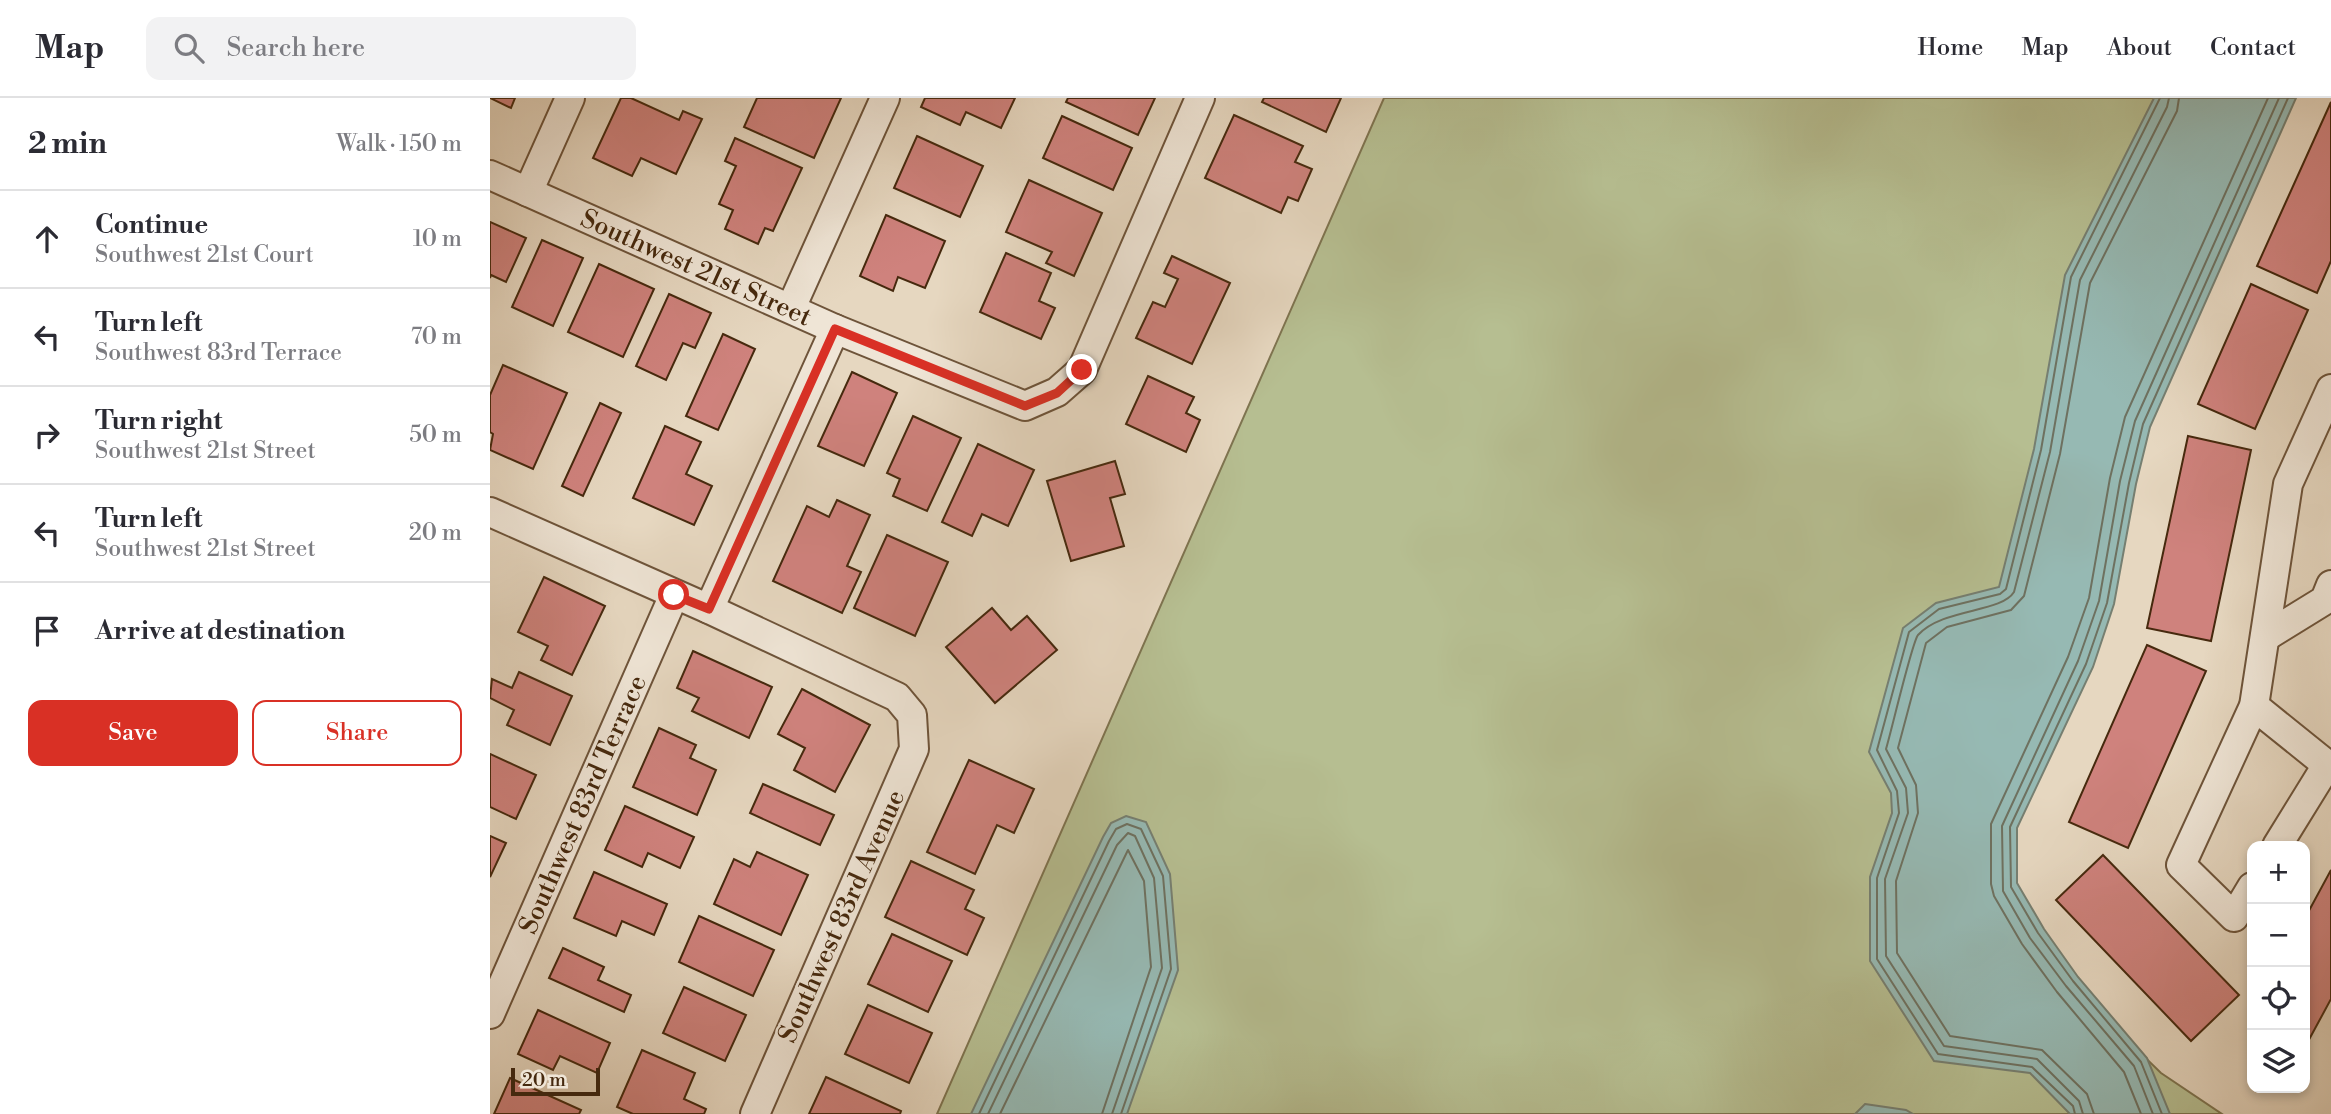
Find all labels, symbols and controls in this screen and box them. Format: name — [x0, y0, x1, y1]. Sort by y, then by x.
search box — [146, 17, 636, 80]
text: Map — [35, 28, 104, 69]
icon: search — [170, 29, 208, 67]
text: Search here — [226, 32, 365, 64]
text: Home — [1918, 33, 1983, 63]
text: Map — [2021, 33, 2069, 63]
text: About — [2107, 33, 2172, 63]
text: Contact — [2210, 33, 2296, 63]
text: 2 min — [28, 125, 107, 163]
text: Walk · 150 m — [336, 130, 462, 158]
street label: Southwest 21st Street — [575, 203, 816, 334]
text: Continue — [95, 209, 208, 241]
icon: ahead — [28, 220, 66, 258]
text: 10 m — [413, 225, 462, 253]
text: Southwest 21st Court — [95, 241, 314, 269]
text: Turn left — [95, 307, 203, 339]
icon: left — [28, 318, 66, 356]
text: 70 m — [411, 323, 462, 351]
text: Southwest 83rd Terrace — [95, 339, 342, 367]
route end — [1066, 354, 1097, 385]
text: Turn right — [95, 405, 223, 437]
icon: right — [28, 416, 66, 454]
text: 50 m — [409, 421, 462, 449]
text: Southwest 21st Street — [95, 437, 316, 465]
text: Turn left — [95, 503, 203, 535]
icon: left — [28, 514, 66, 552]
text: 20 m — [409, 519, 462, 547]
text: Southwest 21st Street — [95, 535, 316, 563]
route start — [658, 579, 689, 610]
icon: arrive — [28, 612, 66, 650]
text: Arrive at destination — [95, 615, 345, 647]
street label: Southwest 83rd Terrace — [512, 670, 654, 939]
button: Save — [28, 700, 238, 766]
button: Share — [252, 700, 462, 766]
street label: Southwest 83rd Avenue — [772, 785, 912, 1048]
map controls — [2247, 841, 2310, 1093]
button: + — [2247, 841, 2310, 904]
button: − — [2247, 904, 2310, 967]
button: locate — [2247, 967, 2310, 1030]
button: layers — [2247, 1030, 2310, 1093]
scale bar — [511, 1065, 600, 1097]
text: 20 m — [522, 1068, 566, 1092]

